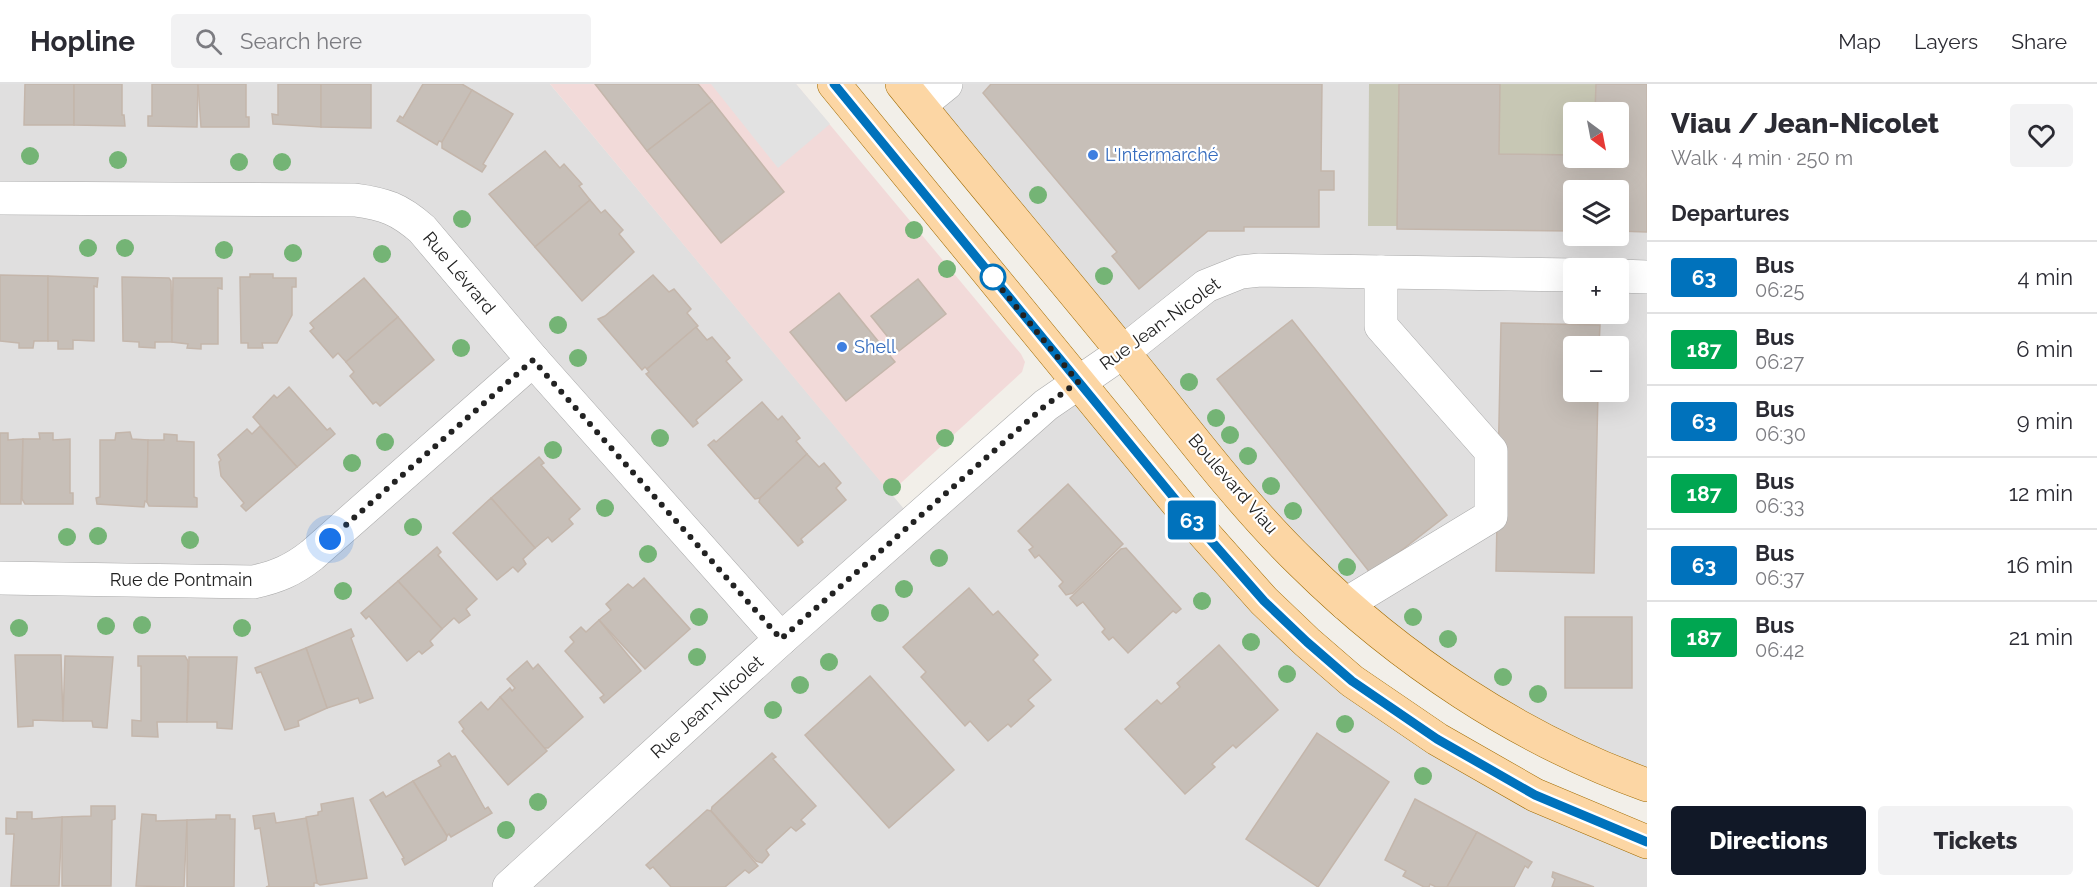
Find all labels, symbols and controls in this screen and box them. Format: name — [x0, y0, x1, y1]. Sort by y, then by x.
search box — [171, 14, 591, 68]
text: Hopline — [30, 25, 135, 58]
icon: search — [192, 25, 225, 58]
text: Search here — [240, 28, 362, 54]
text: Map — [1838, 29, 1881, 54]
text: Layers — [1914, 29, 1978, 54]
text: Share — [2011, 29, 2067, 54]
north arrow — [1563, 102, 1629, 168]
map controls — [1563, 102, 1629, 402]
button: heart — [2010, 104, 2073, 167]
text: Viau / Jean-Nicolet — [1671, 107, 1939, 140]
place label: L'Intermarché — [1105, 144, 1219, 165]
text: Walk · 4 min · 250 m — [1671, 146, 1853, 170]
marker: L'Intermarché — [1086, 148, 1100, 162]
button: layers — [1563, 180, 1629, 246]
text: Departures — [1671, 200, 1789, 226]
street label: Rue Lévrard — [419, 227, 500, 318]
text: Bus — [1755, 252, 1794, 278]
button: + — [1563, 258, 1629, 324]
unlabelled marker — [980, 264, 1006, 290]
text: 4 min — [2018, 264, 2073, 290]
text: 63 — [1692, 265, 1716, 290]
street label: Rue Jean-Nicolet — [1095, 273, 1224, 374]
text: 06:25 — [1755, 278, 1804, 302]
text: Bus — [1755, 324, 1794, 350]
place label: Shell — [854, 336, 896, 357]
button: − — [1563, 336, 1629, 402]
text: 6 min — [2016, 336, 2073, 362]
text: 187 — [1687, 337, 1721, 362]
marker: Shell — [835, 340, 849, 354]
text: 06:27 — [1755, 350, 1804, 374]
text: Bus — [1755, 396, 1794, 422]
text: 9 min — [2017, 408, 2073, 434]
text: 63 — [1692, 409, 1716, 434]
text: 06:30 — [1755, 422, 1806, 446]
street label: Boulevard Viau — [1184, 429, 1283, 538]
text: Bus — [1755, 468, 1794, 494]
text: 12 min — [2009, 480, 2073, 506]
text: 187 — [1687, 481, 1721, 506]
text: 06:33 — [1755, 494, 1804, 518]
line badge: 63 — [1165, 500, 1219, 540]
text: 63 — [1180, 508, 1204, 533]
your location — [315, 524, 345, 554]
text: Bus — [1755, 540, 1794, 566]
text: 16 min — [2007, 552, 2073, 578]
text: 63 — [1692, 553, 1716, 578]
text: 06:37 — [1755, 566, 1804, 590]
street label: Rue de Pontmain — [110, 569, 252, 590]
text: Bus — [1755, 612, 1794, 638]
text: 21 min — [2009, 624, 2073, 650]
text: 187 — [1687, 625, 1721, 650]
text: 06:42 — [1755, 638, 1804, 662]
street label: Rue Jean-Nicolet — [646, 651, 767, 763]
button: Directions — [1671, 806, 1866, 875]
button: Tickets — [1878, 806, 2073, 875]

